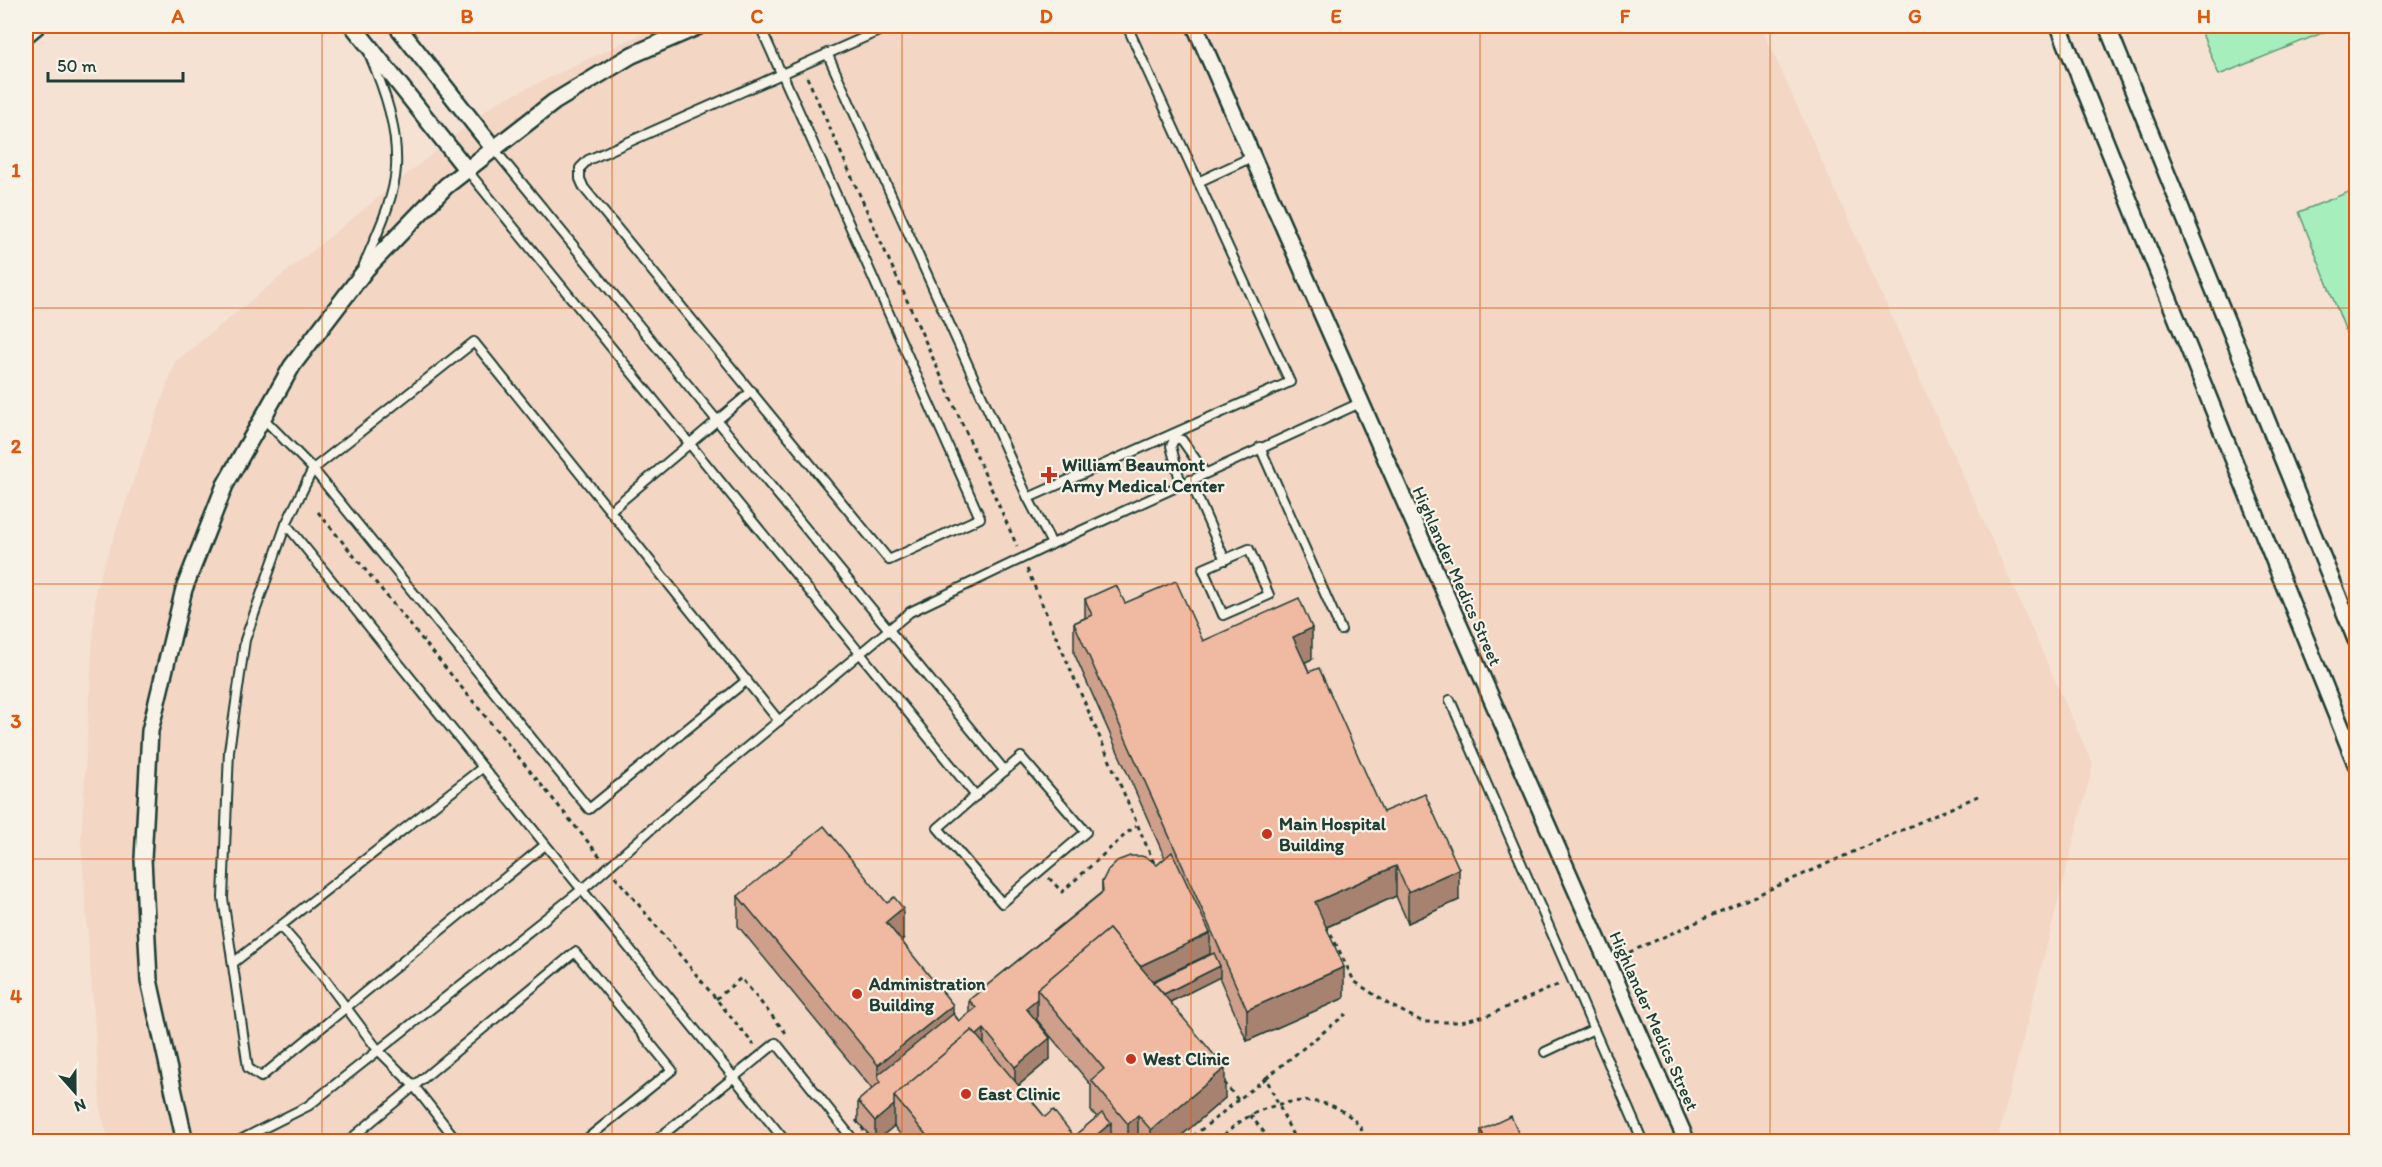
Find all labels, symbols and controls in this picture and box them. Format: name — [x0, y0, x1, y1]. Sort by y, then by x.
text: A — [171, 4, 185, 28]
text: B — [461, 4, 474, 28]
text: C — [751, 4, 764, 28]
text: D — [1039, 4, 1053, 28]
text: E — [1330, 4, 1342, 28]
text: F — [1620, 4, 1631, 28]
text: G — [1908, 4, 1922, 28]
text: H — [2197, 4, 2211, 28]
scale bar — [48, 45, 183, 83]
text: 50 m — [57, 55, 97, 77]
text: 1 — [11, 158, 21, 182]
text: 2 — [11, 434, 22, 458]
place label: William Beaumont Army Medical Center — [1061, 454, 1225, 497]
marker: William Beaumont Army Medical Center — [1040, 466, 1058, 484]
street label: Highlander Medics Street — [1407, 483, 1507, 669]
text: 3 — [11, 709, 22, 733]
place label: Main Hospital Building — [1279, 813, 1387, 856]
marker: Main Hospital Building — [1260, 827, 1274, 841]
street label: Highlander Medics Street — [1604, 928, 1704, 1114]
place label: Administration Building — [868, 973, 986, 1016]
text: 4 — [10, 984, 22, 1008]
marker: Administration Building — [850, 987, 864, 1001]
place label: West Clinic — [1143, 1048, 1230, 1070]
marker: West Clinic — [1124, 1052, 1138, 1066]
north arrow — [45, 1062, 105, 1122]
place label: East Clinic — [978, 1083, 1061, 1105]
marker: East Clinic — [959, 1087, 973, 1101]
text: N — [72, 1095, 89, 1116]

